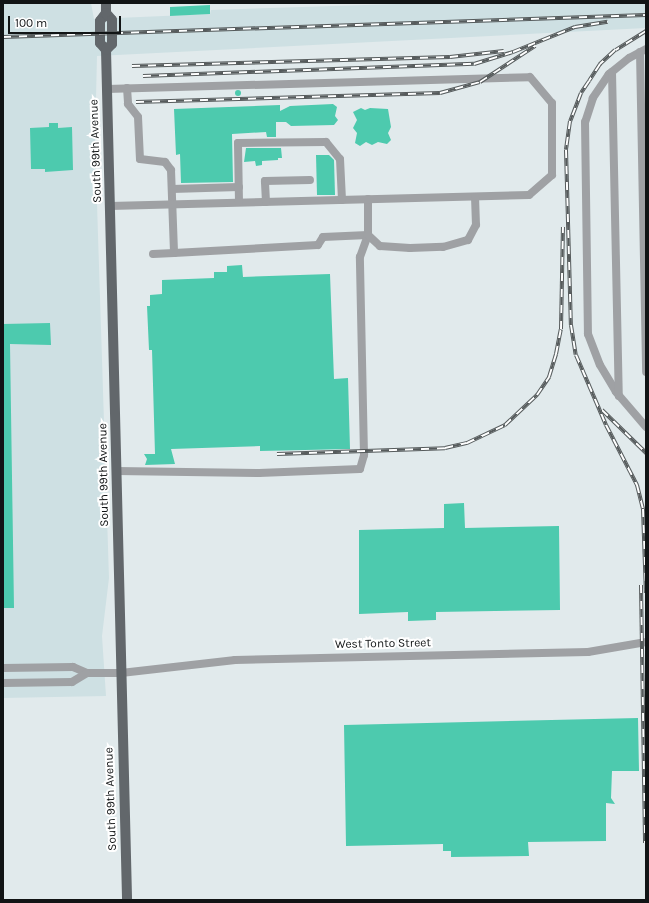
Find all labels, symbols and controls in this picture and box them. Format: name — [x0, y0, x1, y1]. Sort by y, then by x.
scale bar — [10, 8, 123, 34]
text: 100 m — [15, 16, 47, 30]
street label: South 99th Avenue — [87, 99, 105, 203]
street label: South 99th Avenue — [96, 423, 112, 527]
street label: West Tonto Street — [335, 636, 431, 652]
street label: South 99th Avenue — [102, 747, 120, 851]

